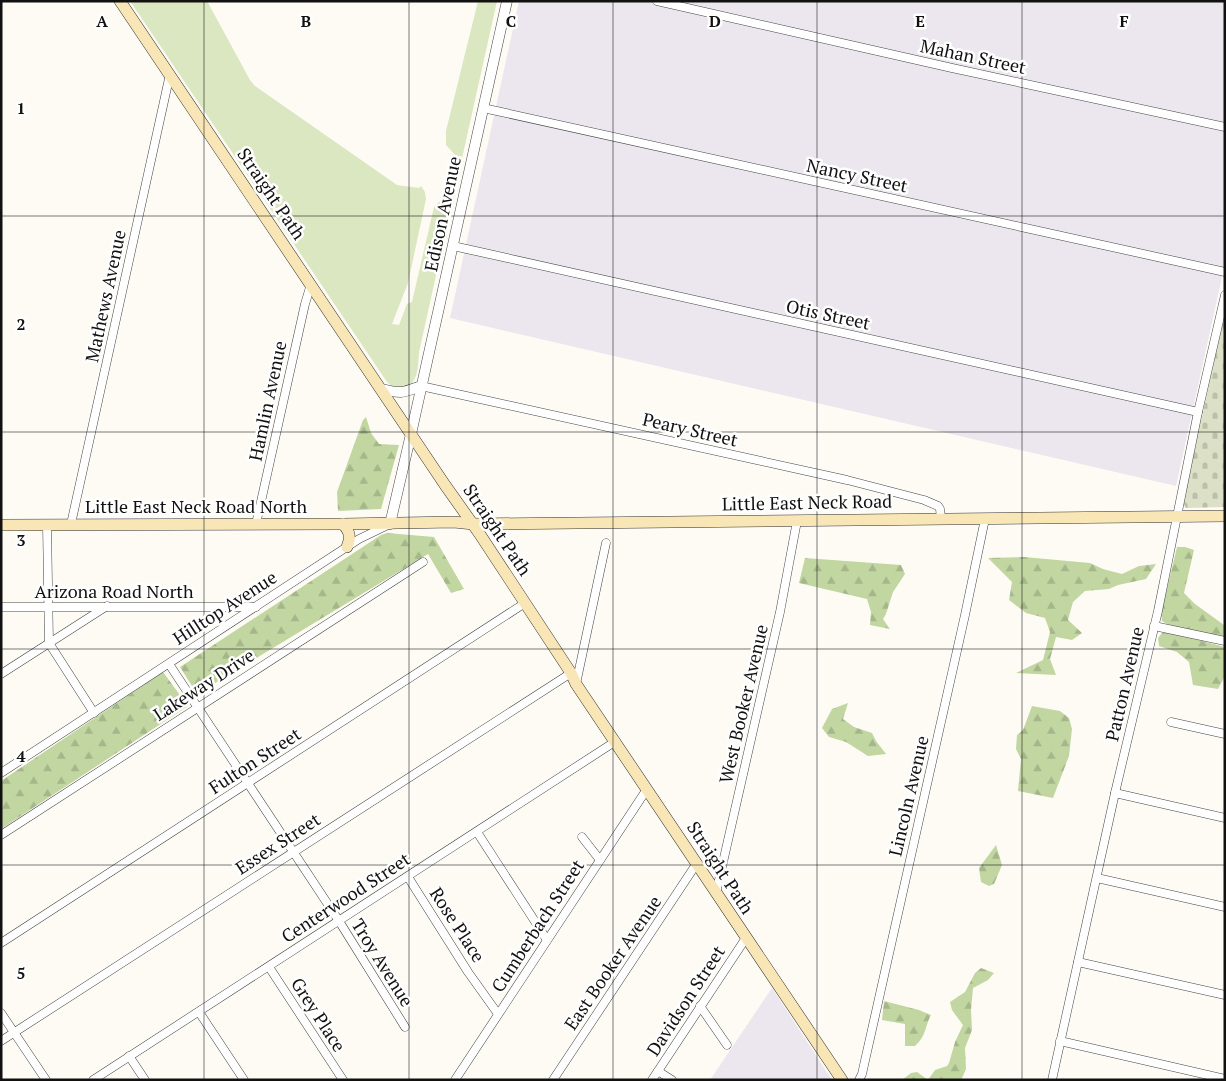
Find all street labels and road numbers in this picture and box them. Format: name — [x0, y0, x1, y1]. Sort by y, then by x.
street label: Mahan Street — [918, 33, 1029, 79]
street label: Straight Path — [232, 143, 312, 244]
street label: Nancy Street — [804, 153, 910, 198]
street label: Edison Avenue — [418, 154, 466, 274]
street label: Mathews Avenue — [79, 227, 131, 364]
street label: Otis Street — [784, 293, 873, 335]
street label: Hamlin Avenue — [243, 339, 291, 463]
street label: Peary Street — [640, 406, 741, 452]
street label: Straight Path — [458, 479, 538, 580]
street label: Little East Neck Road — [722, 489, 892, 515]
street label: Little East Neck Road North — [85, 494, 307, 518]
street label: Hilltop Avenue — [168, 565, 281, 650]
street label: Arizona Road North — [34, 579, 194, 603]
street label: West Booker Avenue — [713, 622, 773, 786]
street label: Patton Avenue — [1099, 624, 1149, 743]
street label: Lakeway Drive — [148, 643, 258, 726]
street label: Fulton Street — [204, 721, 305, 799]
street label: Lincoln Avenue — [882, 733, 934, 858]
street label: Essex Street — [230, 807, 325, 880]
street label: Straight Path — [682, 817, 760, 919]
street label: Centerwood Street — [276, 846, 415, 948]
street label: Cumberbach Street — [485, 854, 589, 996]
street label: Rose Place — [425, 882, 491, 966]
street label: East Booker Avenue — [558, 890, 666, 1034]
street label: Troy Avenue — [346, 914, 419, 1011]
street label: Davidson Street — [640, 940, 730, 1060]
street label: Grey Place — [286, 973, 352, 1056]

